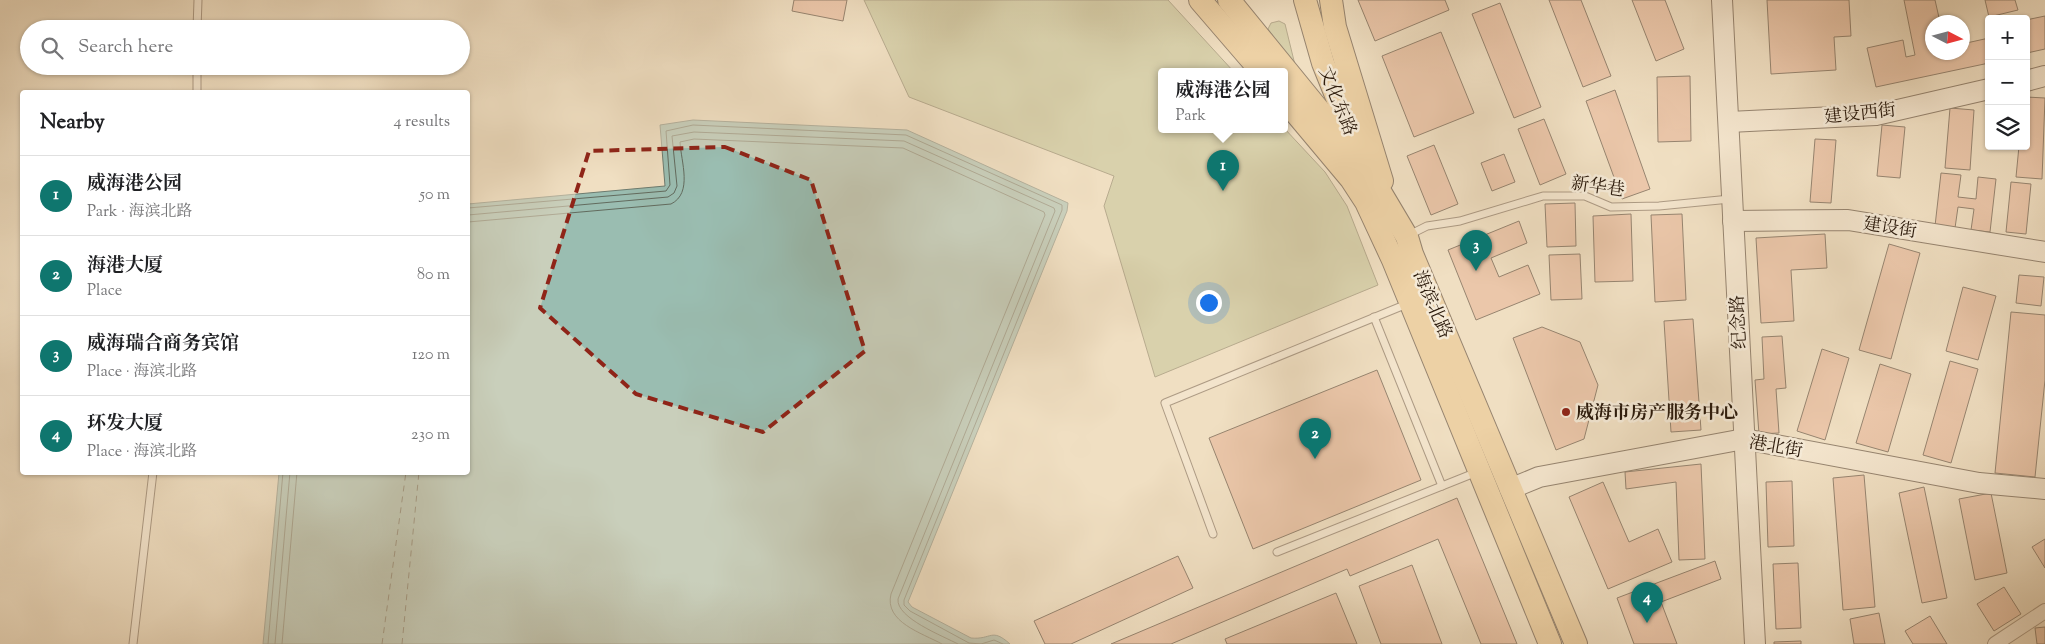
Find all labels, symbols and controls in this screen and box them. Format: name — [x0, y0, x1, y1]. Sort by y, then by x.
north arrow — [1925, 15, 1970, 60]
map controls — [1985, 15, 2030, 150]
button: + — [1985, 15, 2030, 60]
search box — [20, 20, 470, 75]
icon: search — [38, 34, 66, 62]
text: Search here — [78, 34, 173, 61]
button: − — [1985, 60, 2030, 105]
street label: 文化东路 — [1311, 64, 1362, 140]
popup — [1158, 68, 1288, 133]
text: 威海港公园 — [1175, 78, 1271, 105]
street label: 建设西街 — [1823, 98, 1897, 132]
text: Park — [1175, 105, 1206, 128]
button: layers — [1985, 105, 2030, 150]
text: Nearby — [40, 108, 105, 138]
text: 4 results — [394, 111, 450, 134]
pin: 1 — [1207, 150, 1239, 191]
text: 威海港公园 — [87, 171, 182, 198]
street label: 新华巷 — [1569, 171, 1626, 205]
text: 1 — [53, 184, 59, 207]
text: 50 m — [419, 184, 450, 207]
text: Park · 海滨北路 — [87, 201, 192, 224]
street label: 建设街 — [1861, 212, 1918, 246]
pin: 3 — [1460, 230, 1492, 271]
text: 海港大厦 — [87, 253, 163, 280]
text: 2 — [52, 264, 60, 287]
text: 80 m — [417, 264, 450, 287]
street label: 海滨北路 — [1405, 267, 1457, 343]
text: Place — [87, 280, 122, 303]
your location — [1196, 290, 1222, 316]
street label: 纪念路 — [1726, 294, 1754, 350]
text: 威海瑞合商务宾馆 — [87, 331, 239, 358]
text: 3 — [53, 344, 59, 367]
text: 120 m — [412, 344, 450, 367]
text: Place · 海滨北路 — [87, 361, 197, 384]
place label: 威海市房产服务中心 — [1576, 401, 1738, 427]
marker: 威海市房产服务中心 — [1560, 406, 1572, 418]
text: 环发大厦 — [87, 411, 163, 438]
pin: 2 — [1299, 418, 1331, 459]
text: 4 — [52, 424, 60, 447]
text: 230 m — [411, 424, 450, 447]
street label: 港北街 — [1747, 430, 1804, 465]
text: Place · 海滨北路 — [87, 441, 197, 464]
pin: 4 — [1631, 582, 1663, 623]

